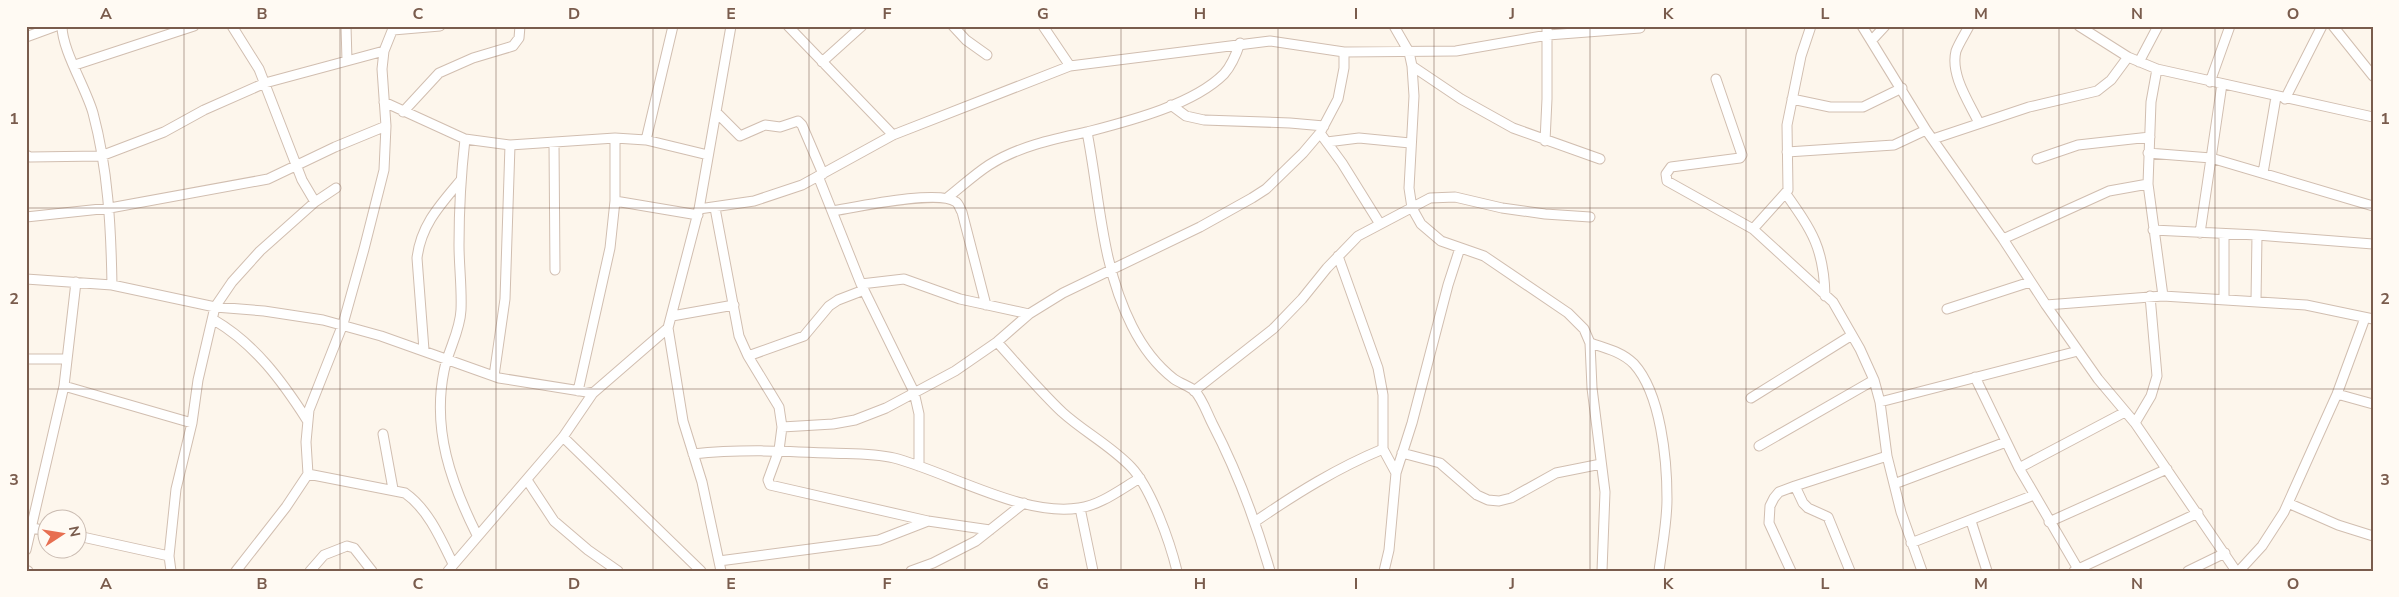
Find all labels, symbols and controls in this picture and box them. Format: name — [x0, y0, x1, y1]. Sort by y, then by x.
text: A — [100, 3, 112, 25]
text: B — [256, 3, 268, 25]
text: C — [413, 3, 424, 25]
text: D — [568, 3, 580, 25]
text: E — [726, 3, 736, 25]
text: F — [883, 3, 892, 25]
text: G — [1037, 3, 1049, 25]
text: H — [1194, 3, 1206, 25]
text: I — [1354, 3, 1358, 25]
text: J — [1508, 3, 1515, 25]
text: K — [1663, 3, 1675, 25]
text: L — [1821, 3, 1830, 25]
text: M — [1974, 3, 1988, 25]
text: N — [2131, 3, 2143, 25]
text: O — [2287, 3, 2299, 25]
text: 1 — [9, 108, 19, 130]
text: 1 — [2380, 108, 2390, 130]
text: 2 — [9, 288, 19, 310]
text: 2 — [2380, 288, 2390, 310]
text: 3 — [9, 469, 19, 491]
text: 3 — [2380, 469, 2390, 491]
north arrow — [38, 510, 88, 560]
text: N — [64, 524, 85, 539]
text: A — [100, 573, 112, 595]
text: B — [256, 573, 268, 595]
text: C — [413, 573, 424, 595]
text: D — [568, 573, 580, 595]
text: E — [726, 573, 736, 595]
text: F — [883, 573, 892, 595]
text: G — [1037, 573, 1049, 595]
text: H — [1194, 573, 1206, 595]
text: I — [1354, 573, 1358, 595]
text: J — [1508, 573, 1515, 595]
text: K — [1663, 573, 1675, 595]
text: L — [1821, 573, 1830, 595]
text: M — [1974, 573, 1988, 595]
text: N — [2131, 573, 2143, 595]
text: O — [2287, 573, 2299, 595]

